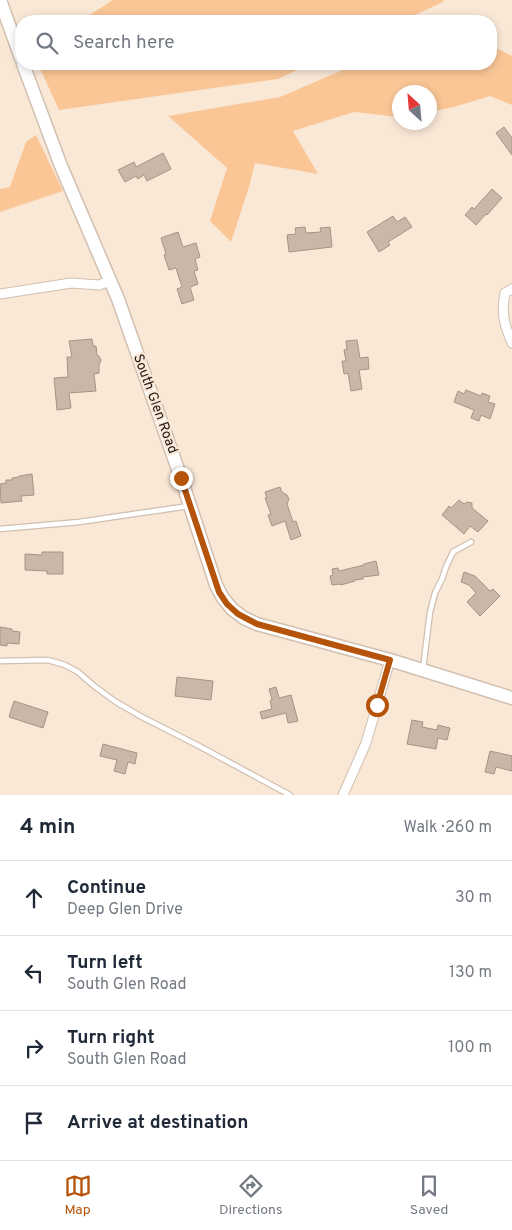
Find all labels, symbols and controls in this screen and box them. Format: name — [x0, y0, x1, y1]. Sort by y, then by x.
search box — [15, 15, 497, 70]
icon: search — [33, 29, 61, 57]
text: Search here — [73, 31, 175, 55]
north arrow — [392, 85, 437, 130]
street label: South Glen Road — [129, 352, 181, 456]
route end — [170, 467, 193, 490]
route start — [366, 694, 389, 717]
text: 4 min — [20, 814, 76, 841]
text: Walk · 260 m — [403, 818, 492, 838]
text: Continue — [67, 876, 146, 900]
icon: ahead — [20, 884, 48, 912]
text: 30 m — [455, 888, 492, 908]
text: Deep Glen Drive — [67, 900, 183, 920]
text: Turn left — [67, 951, 143, 975]
icon: left — [20, 959, 48, 987]
text: 130 m — [449, 963, 492, 983]
text: South Glen Road — [67, 975, 187, 995]
text: Turn right — [67, 1026, 155, 1050]
icon: right — [20, 1034, 48, 1062]
text: 100 m — [448, 1038, 492, 1058]
text: South Glen Road — [67, 1050, 187, 1070]
icon: arrive — [20, 1109, 48, 1137]
text: Arrive at destination — [67, 1111, 248, 1135]
tab: Map — [64, 1172, 92, 1219]
tab: Directions — [219, 1172, 283, 1219]
tab: Saved — [410, 1172, 448, 1219]

